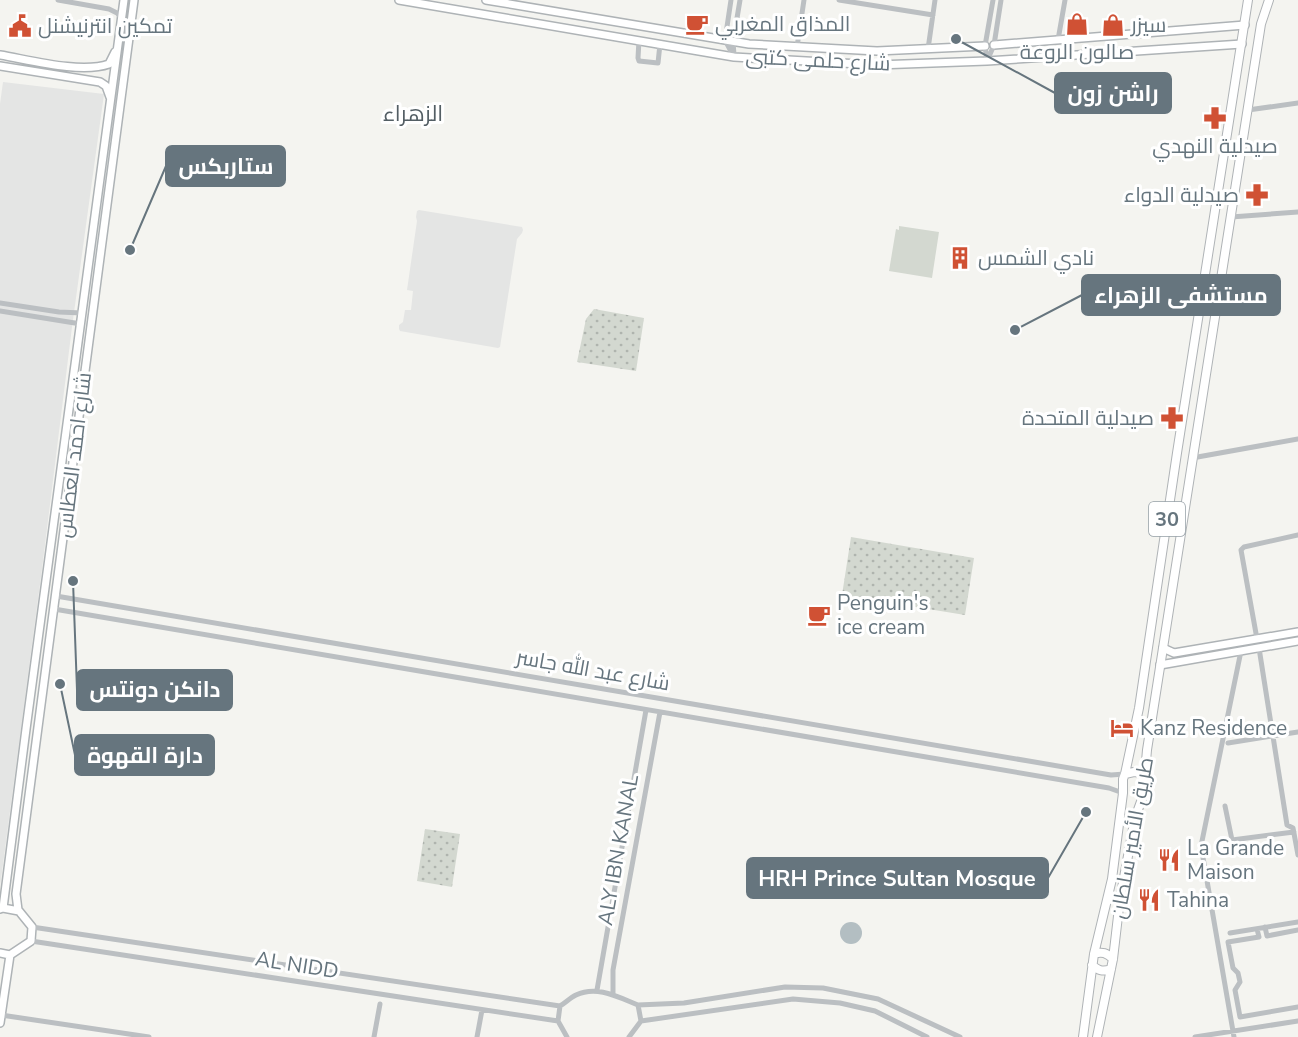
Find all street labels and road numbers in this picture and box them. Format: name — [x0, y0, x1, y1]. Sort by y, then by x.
street label: شارع حلمى كتبى — [745, 42, 891, 78]
street label: شارع احمد العطاس — [50, 371, 98, 539]
road number: 30 — [1149, 502, 1185, 536]
street label: شارع عبد الله جاسر — [513, 643, 672, 697]
street label: طريق الأمير سلطان — [1104, 755, 1160, 921]
street label: ALY IBN KANAL — [591, 772, 645, 928]
street label: AL NIDD — [253, 945, 341, 985]

